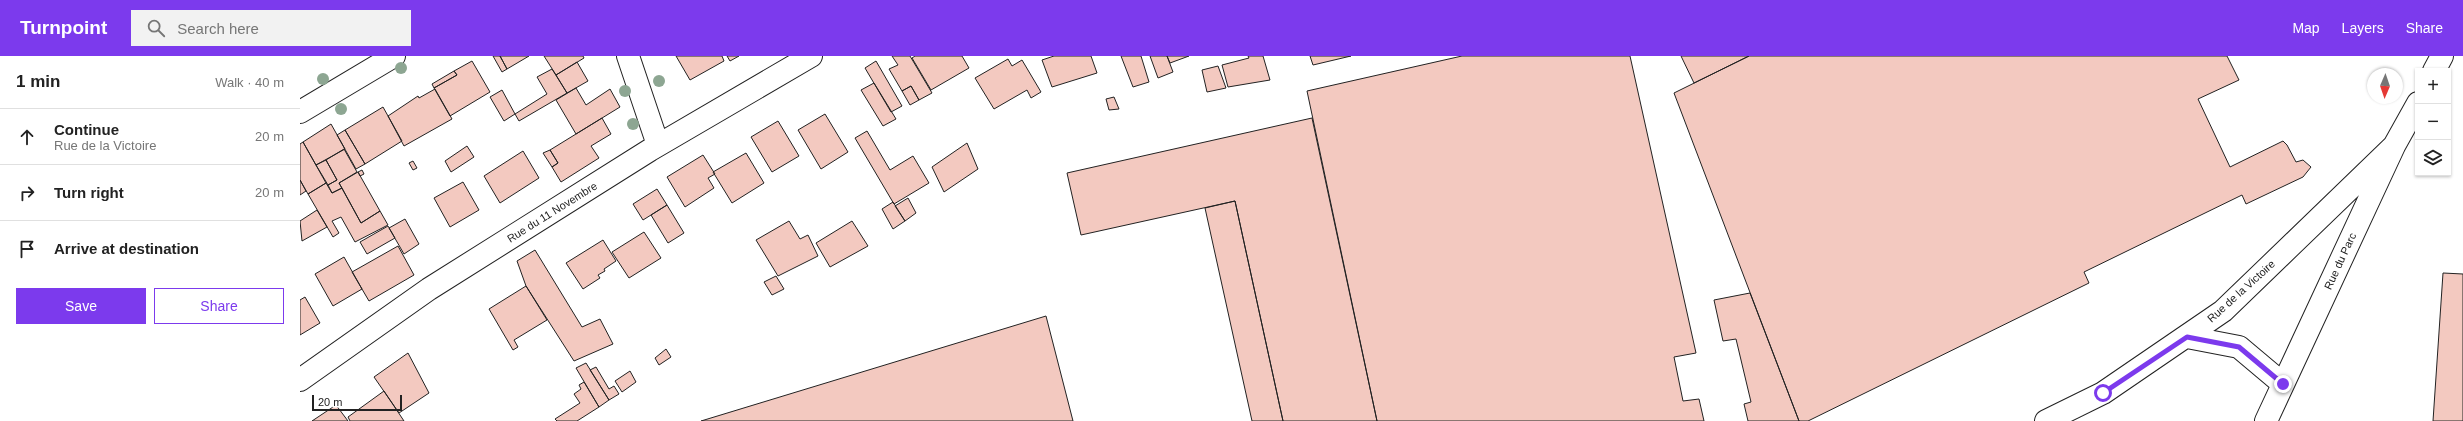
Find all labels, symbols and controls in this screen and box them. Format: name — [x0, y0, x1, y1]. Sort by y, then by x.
search box — [131, 10, 411, 46]
text: Turnpoint — [20, 17, 107, 38]
icon: search — [145, 17, 167, 39]
text: Search here — [177, 20, 259, 37]
text: Map — [2292, 20, 2320, 36]
text: Layers — [2342, 20, 2384, 36]
text: Share — [2406, 20, 2443, 36]
north arrow — [2367, 68, 2403, 104]
map controls — [2415, 68, 2451, 176]
button: + — [2415, 68, 2451, 104]
text: 1 min — [16, 72, 60, 91]
text: Walk · 40 m — [215, 75, 284, 90]
button: − — [2415, 104, 2451, 140]
text: Continue — [54, 121, 119, 138]
icon: ahead — [16, 126, 38, 148]
text: 20 m — [255, 129, 284, 144]
text: Rue de la Victoire — [54, 138, 156, 153]
button: layers — [2415, 140, 2451, 176]
street label: Rue du 11 Novembre — [505, 179, 599, 245]
icon: right — [16, 182, 38, 204]
text: Turn right — [54, 184, 124, 201]
text: 20 m — [255, 185, 284, 200]
street label: Rue du Parc — [2322, 230, 2359, 291]
icon: arrive — [16, 238, 38, 260]
text: Arrive at destination — [54, 240, 199, 257]
street label: Rue de la Victoire — [2205, 258, 2277, 324]
button: Save — [16, 288, 146, 324]
button: Share — [154, 288, 284, 324]
route end — [2274, 375, 2292, 393]
route start — [2094, 384, 2112, 402]
scale bar — [312, 393, 402, 412]
text: 20 m — [318, 396, 342, 408]

